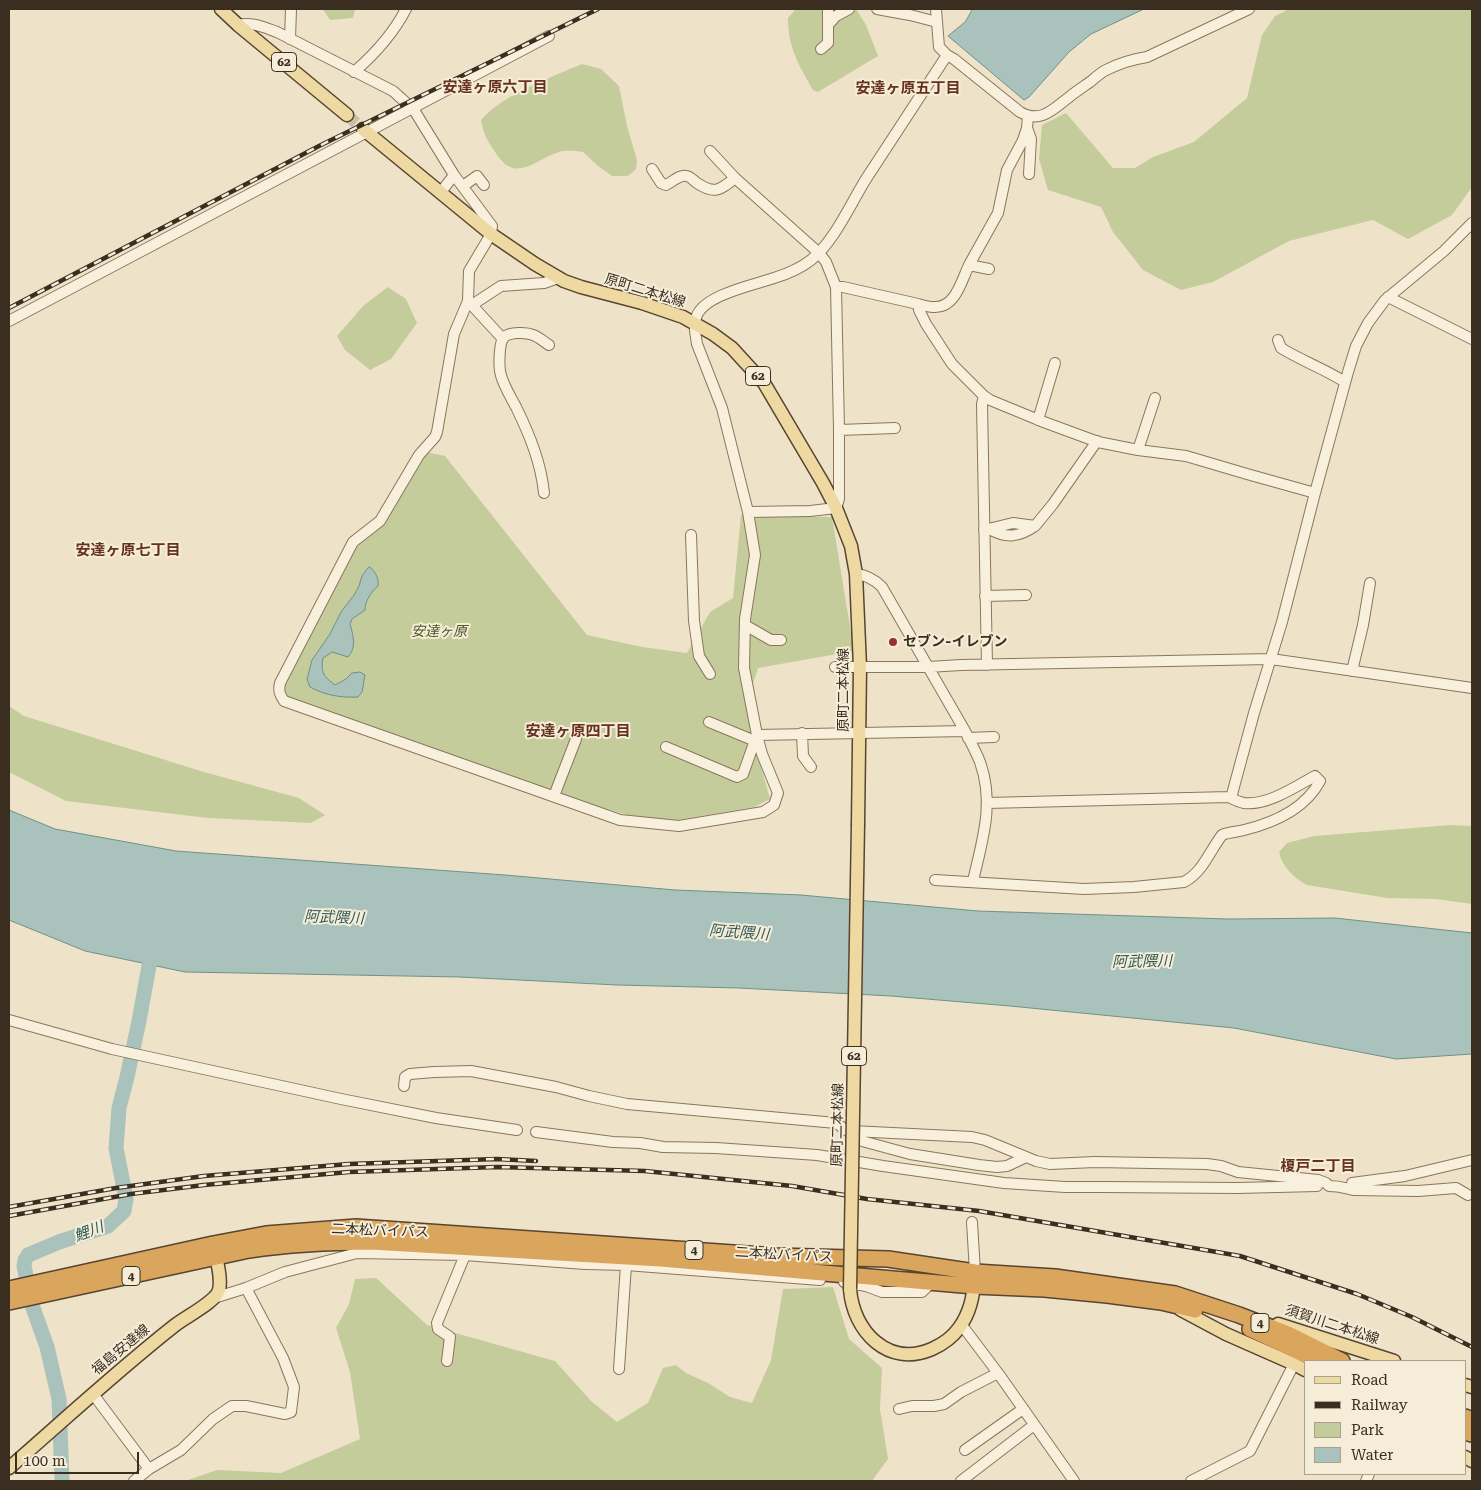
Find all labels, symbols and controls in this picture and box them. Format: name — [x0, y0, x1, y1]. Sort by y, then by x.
road number: 62 — [272, 52, 296, 72]
district label: 安達ヶ原六丁目 — [443, 79, 547, 97]
district label: 安達ヶ原五丁目 — [856, 80, 960, 98]
street label: 原町二本松線 — [602, 271, 688, 311]
road number: 62 — [746, 366, 770, 386]
district label: 安達ヶ原七丁目 — [76, 542, 180, 560]
park label: 安達ヶ原 — [411, 624, 467, 640]
place label: セブン-イレブン — [903, 634, 1007, 650]
marker: セブン-イレブン — [887, 636, 899, 648]
street label: 原町二本松線 — [836, 648, 852, 732]
district label: 安達ヶ原四丁目 — [526, 723, 630, 741]
water label: 阿武隈川 — [304, 908, 364, 928]
water label: 阿武隈川 — [708, 922, 770, 944]
water label: 阿武隈川 — [1112, 952, 1172, 972]
road number: 62 — [842, 1046, 866, 1066]
street label: 原町二本松線 — [829, 1083, 847, 1167]
district label: 榎戸二丁目 — [1281, 1158, 1355, 1176]
water label: 鯉川 — [72, 1218, 106, 1246]
street label: 二本松バイパス — [331, 1221, 429, 1241]
road number: 4 — [685, 1240, 703, 1260]
street label: 二本松バイパス — [735, 1244, 833, 1266]
road number: 4 — [122, 1266, 140, 1285]
street label: 須賀川二本松線 — [1283, 1302, 1381, 1348]
road number: 4 — [1251, 1314, 1269, 1332]
street label: 福島安達線 — [89, 1321, 153, 1379]
legend — [1304, 1360, 1466, 1475]
text: Road — [1351, 1371, 1388, 1389]
text: Railway — [1351, 1396, 1408, 1414]
text: Park — [1351, 1421, 1384, 1439]
scale bar — [18, 1442, 141, 1474]
text: Water — [1351, 1446, 1393, 1464]
text: 100 m — [23, 1452, 66, 1470]

